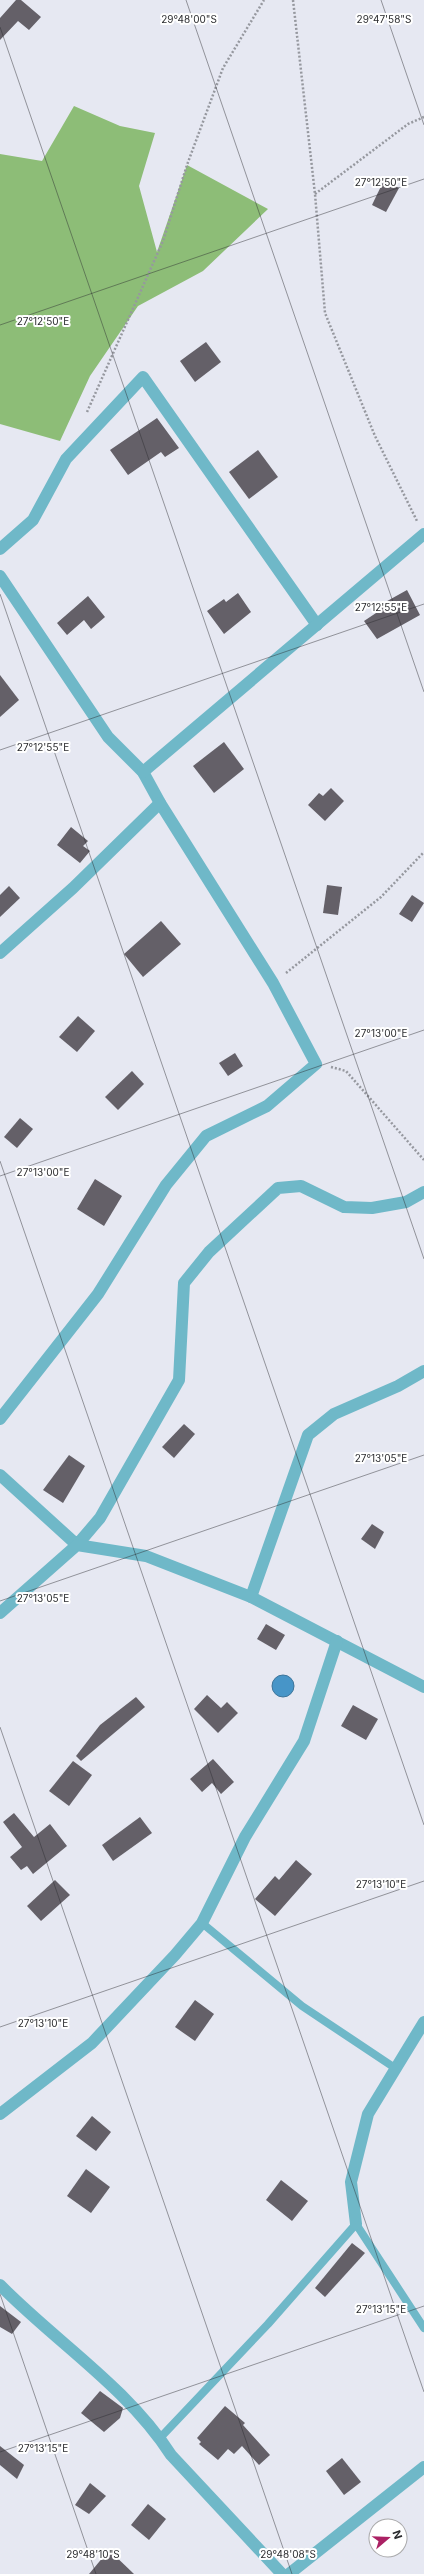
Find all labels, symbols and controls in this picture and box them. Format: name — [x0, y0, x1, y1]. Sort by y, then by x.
text: 29°48'00"S — [161, 13, 217, 25]
text: 29°47'58"S — [357, 13, 411, 25]
text: 27°12'50"E — [355, 176, 407, 188]
text: 27°12'50"E — [17, 315, 69, 327]
text: 27°12'55"E — [355, 601, 407, 613]
text: 27°12'55"E — [17, 741, 69, 753]
text: 27°13'00"E — [355, 1027, 407, 1039]
text: 27°13'00"E — [17, 1166, 69, 1178]
text: 27°13'05"E — [355, 1452, 407, 1464]
text: 27°13'05"E — [17, 1592, 69, 1604]
text: 27°13'10"E — [356, 1878, 406, 1890]
text: 27°13'10"E — [18, 2017, 68, 2029]
text: 27°13'15"E — [356, 2303, 406, 2315]
text: 27°13'15"E — [18, 2442, 68, 2454]
north arrow — [368, 2518, 408, 2558]
text: N — [389, 2528, 405, 2541]
text: 29°48'10"S — [66, 2548, 120, 2560]
text: 29°48'08"S — [260, 2548, 316, 2560]

